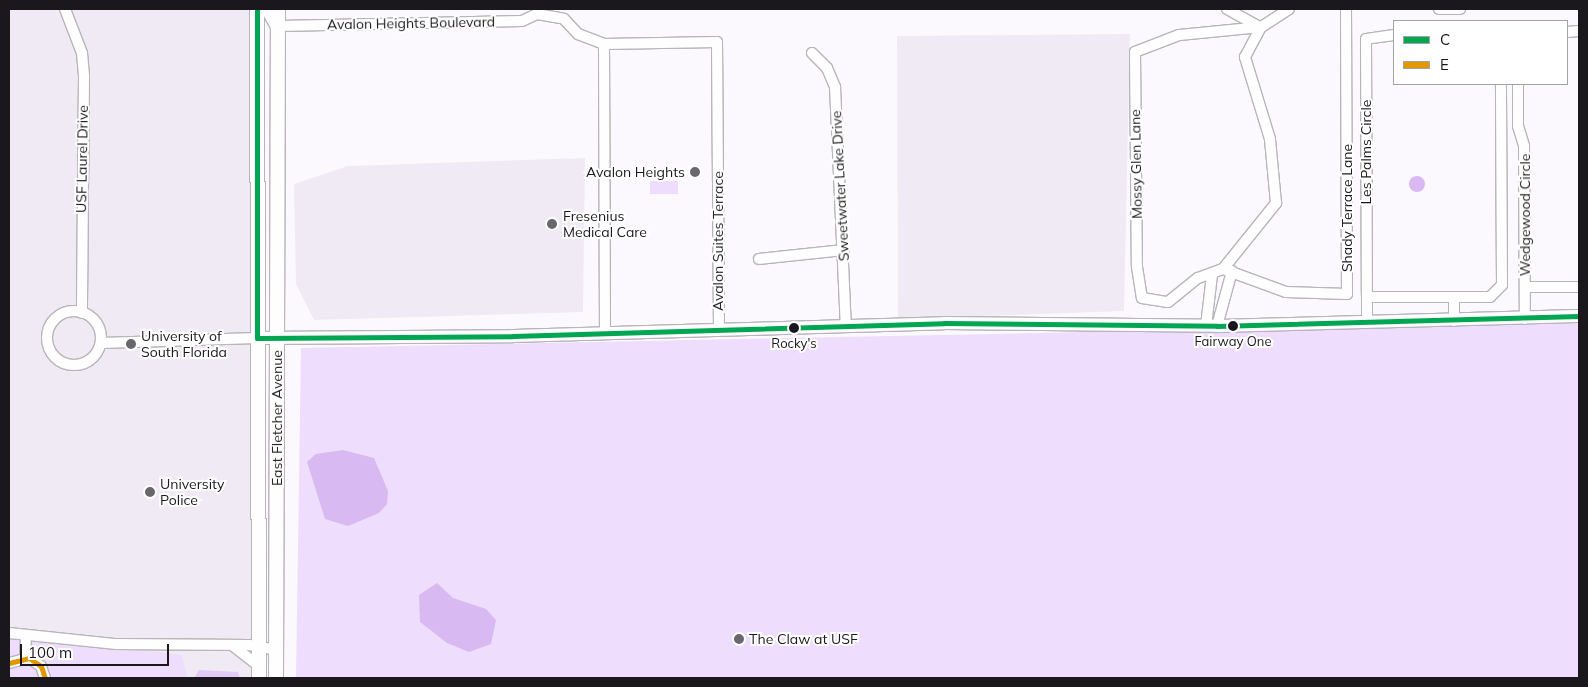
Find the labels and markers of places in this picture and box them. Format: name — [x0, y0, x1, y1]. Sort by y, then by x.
place label: Avalon Heights — [586, 164, 685, 180]
marker: Avalon Heights — [689, 166, 701, 178]
place label: Fresenius Medical Care — [563, 208, 647, 240]
marker: Fresenius Medical Care — [545, 217, 559, 231]
marker: Fairway One — [1228, 321, 1238, 331]
marker: Rocky's — [789, 323, 799, 333]
place label: University of South Florida — [141, 328, 227, 361]
place label: Fairway One — [1195, 333, 1271, 349]
place label: Rocky's — [771, 335, 817, 351]
marker: University of South Florida — [125, 338, 137, 350]
place label: University Police — [160, 476, 224, 508]
marker: University Police — [144, 486, 156, 498]
place label: The Claw at USF — [749, 631, 858, 647]
marker: The Claw at USF — [733, 633, 745, 645]

